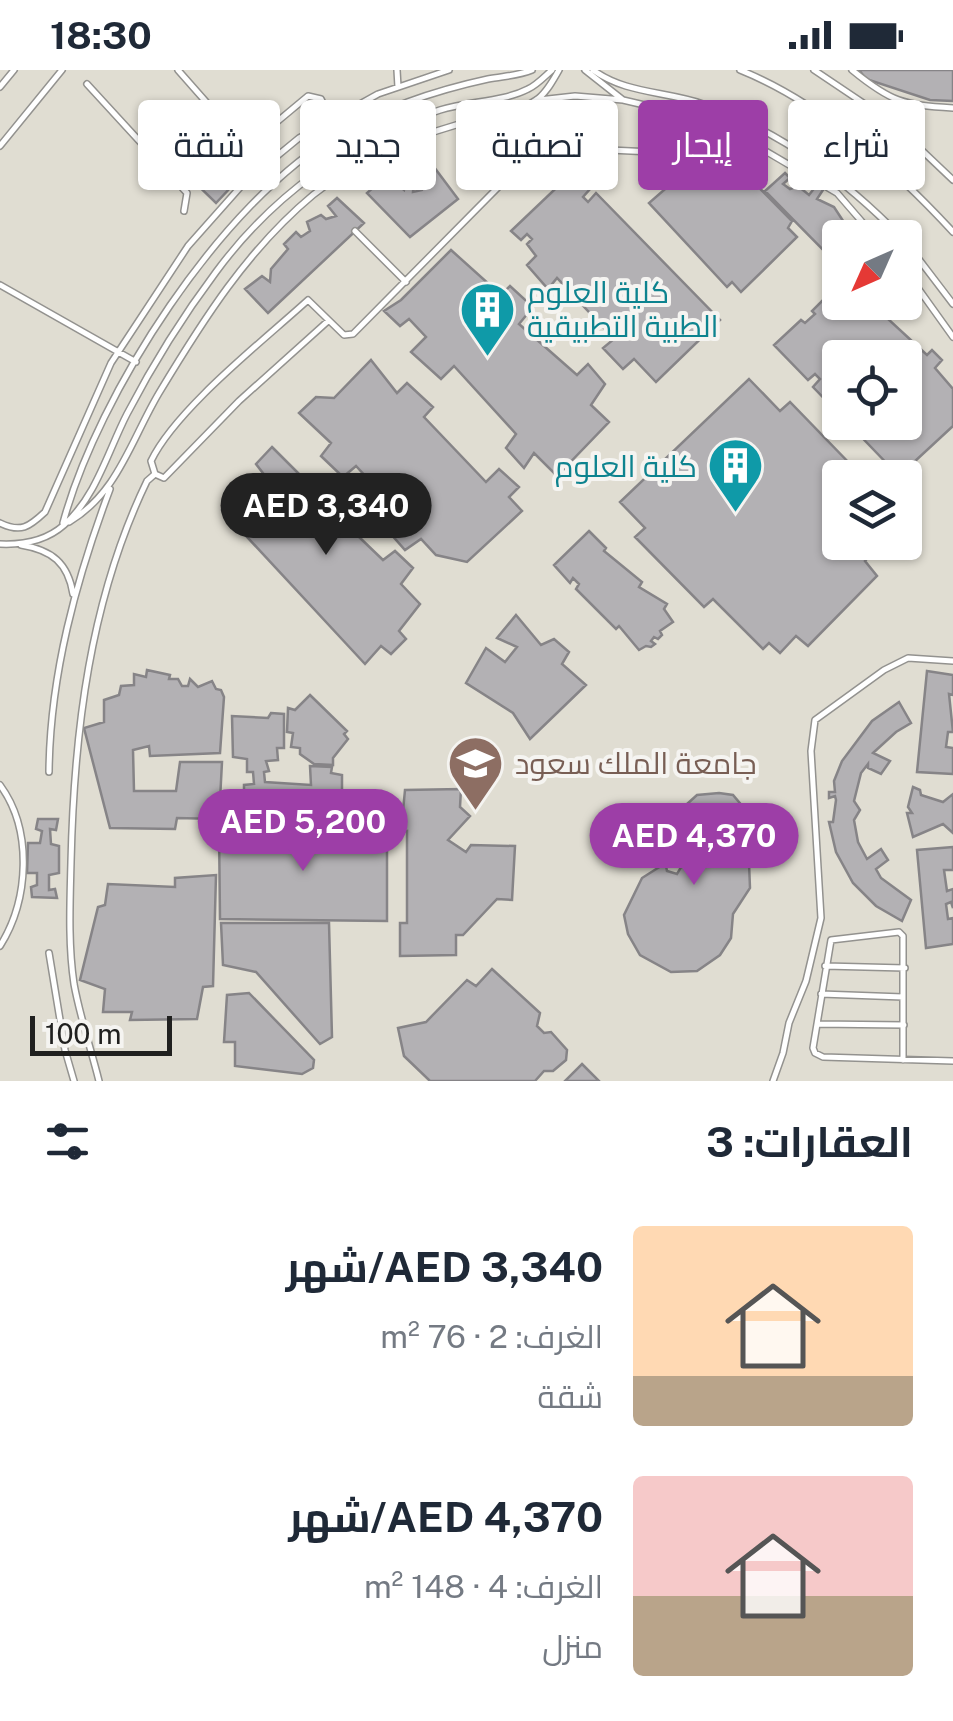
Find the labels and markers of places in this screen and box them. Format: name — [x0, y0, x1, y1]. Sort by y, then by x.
place label: كلية العلوم الطبية التطبيقية — [527, 274, 719, 344]
building icon: كلية العلوم الطبية التطبيقية — [458, 279, 518, 358]
building icon: كلية العلوم — [706, 436, 766, 515]
place label: كلية العلوم — [555, 448, 697, 487]
pin: AED 3,340 — [212, 473, 440, 558]
school or university icon: جامعة الملك سعود — [446, 733, 506, 812]
place label: جامعة الملك سعود — [515, 745, 757, 781]
pin: AED 5,200 — [189, 789, 417, 874]
pin: AED 4,370 — [580, 803, 808, 888]

